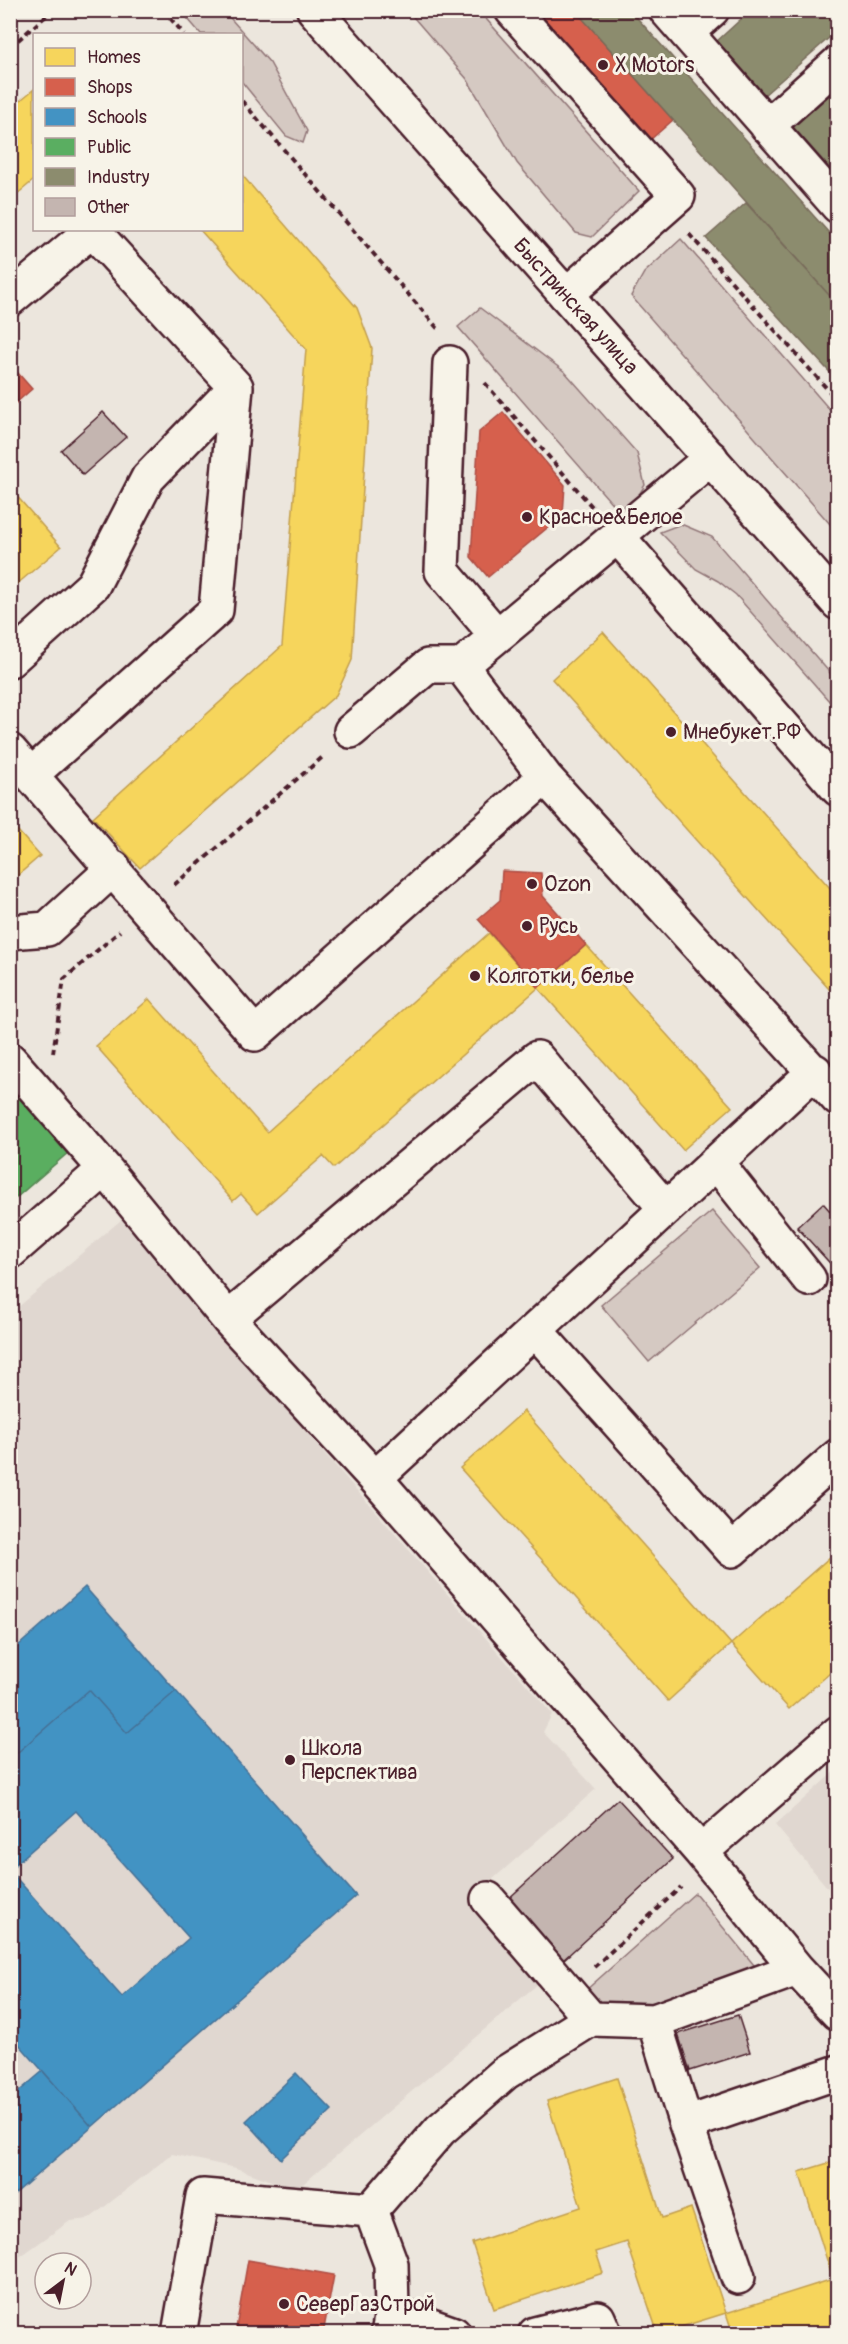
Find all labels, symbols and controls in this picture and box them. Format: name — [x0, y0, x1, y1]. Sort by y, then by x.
legend — [33, 33, 243, 231]
text: Homes — [87, 46, 140, 69]
place label: X Motors — [615, 52, 695, 79]
marker: X Motors — [596, 58, 610, 72]
text: Shops — [87, 76, 132, 99]
text: Schools — [87, 106, 147, 129]
text: Public — [87, 136, 131, 159]
text: Industry — [87, 166, 150, 189]
text: Other — [87, 196, 130, 219]
street label: Быстринская улица — [507, 232, 644, 380]
place label: Красное&Белое — [539, 504, 683, 531]
marker: Красное&Белое — [520, 510, 534, 524]
place label: Мнебукет.РФ — [683, 719, 801, 746]
marker: Мнебукет.РФ — [664, 725, 678, 739]
place label: Ozon — [544, 871, 591, 898]
marker: Ozon — [525, 877, 539, 891]
place label: Русь — [539, 913, 579, 940]
marker: Русь — [520, 919, 534, 933]
place label: Колготки, белье — [487, 963, 635, 990]
marker: Колготки, белье — [468, 969, 482, 983]
place label: Школа Перспектива — [302, 1735, 417, 1786]
marker: Школа Перспектива — [283, 1753, 297, 1767]
north arrow — [33, 2251, 93, 2311]
text: N — [61, 2258, 80, 2281]
place label: СеверГазСтрой — [296, 2291, 435, 2318]
marker: СеверГазСтрой — [277, 2297, 291, 2311]

